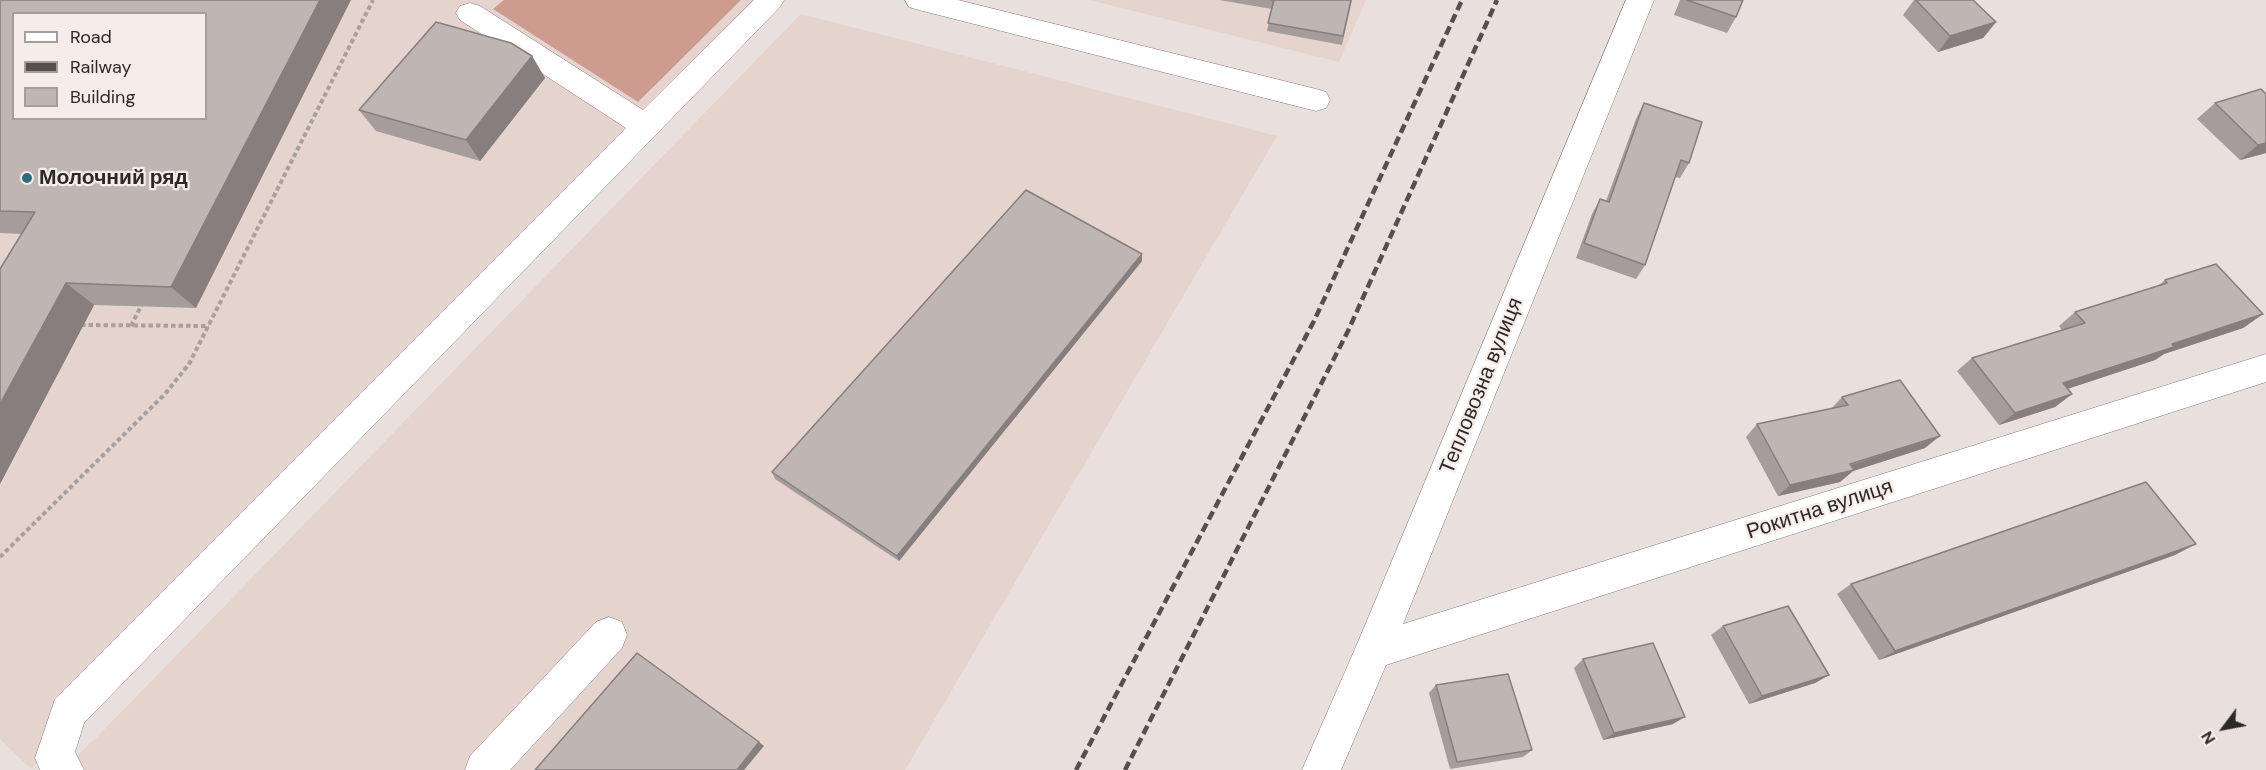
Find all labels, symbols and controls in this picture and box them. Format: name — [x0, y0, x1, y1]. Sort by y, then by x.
legend — [12, 12, 207, 120]
text: Road — [70, 25, 112, 49]
text: Railway — [70, 55, 132, 79]
text: Building — [70, 85, 135, 109]
place label: Молочний ряд — [39, 165, 188, 191]
marker: Молочний ряд — [20, 171, 34, 185]
street label: Тепловозна вулиця — [1435, 294, 1529, 478]
street label: Рокитна вулиця — [1744, 474, 1896, 546]
north arrow — [2194, 698, 2254, 758]
text: N — [2196, 727, 2220, 748]

